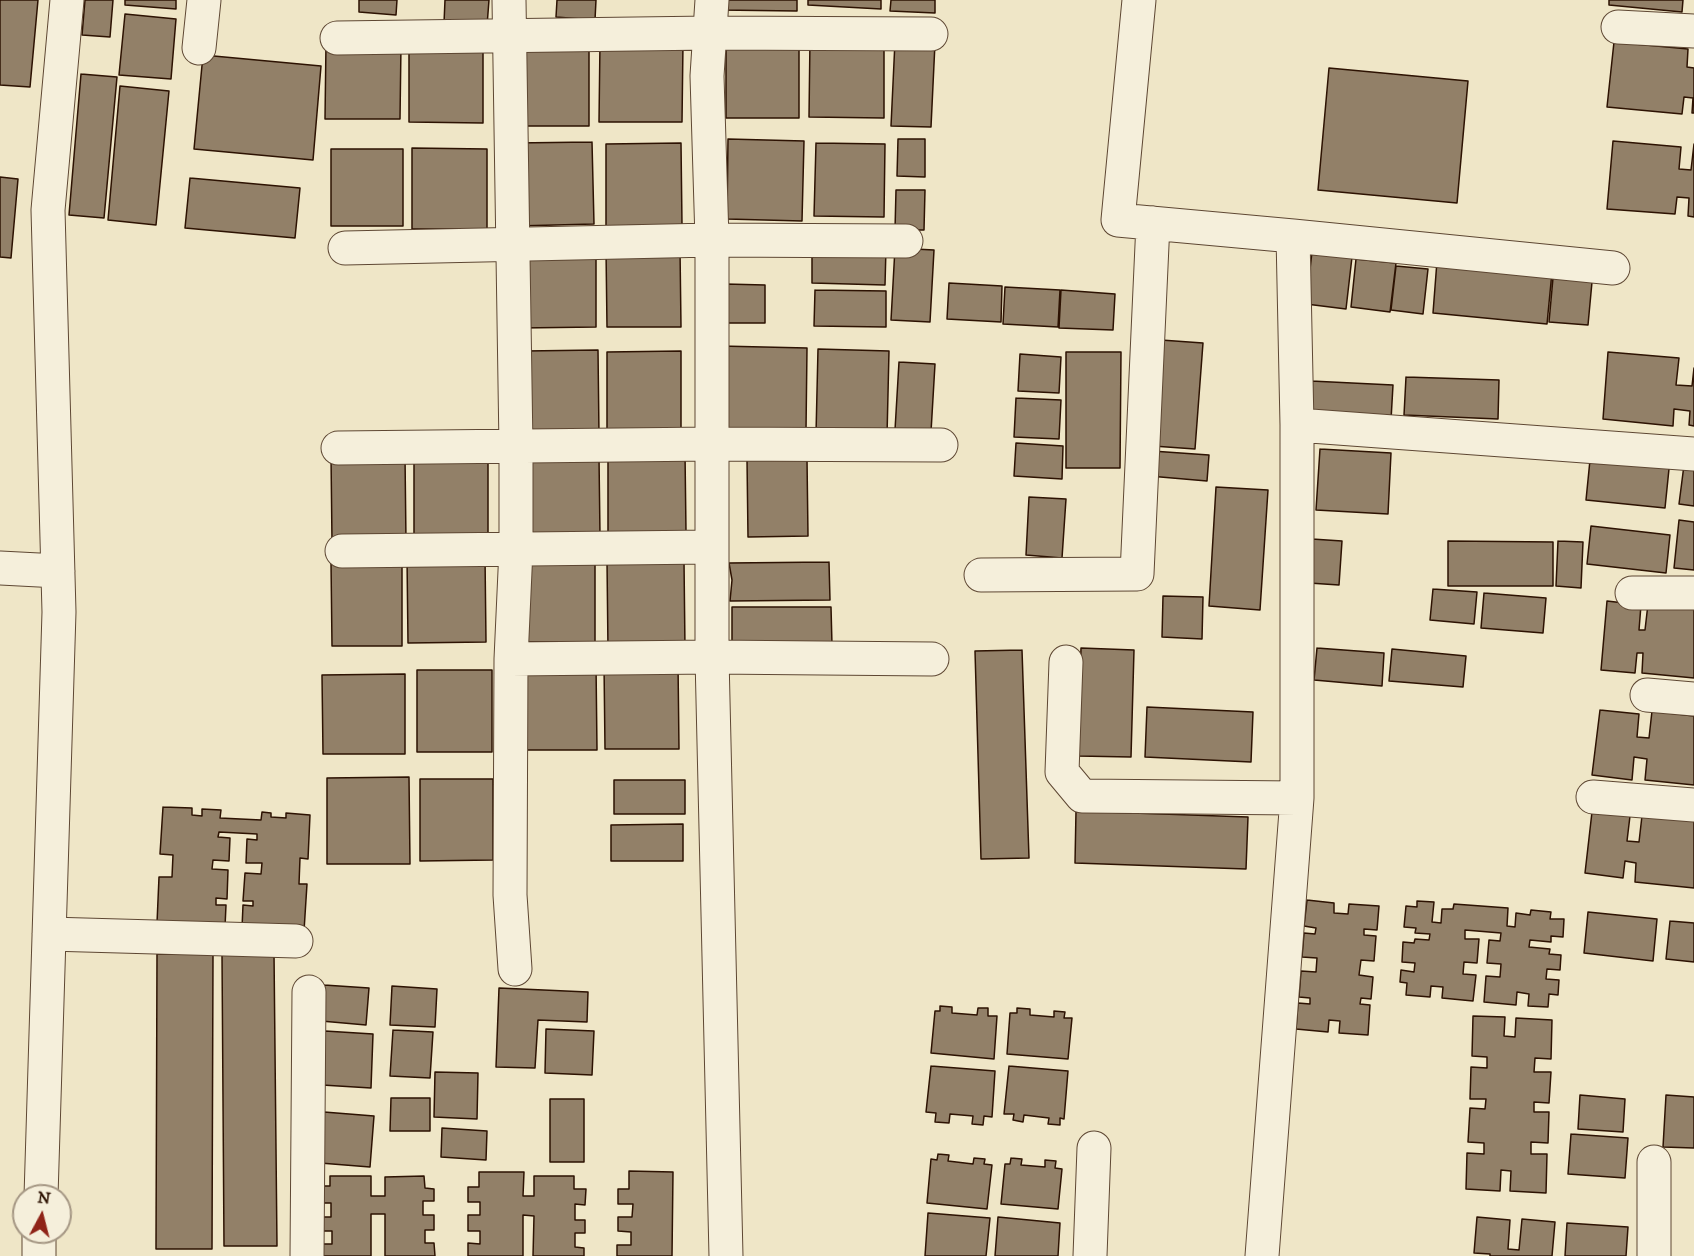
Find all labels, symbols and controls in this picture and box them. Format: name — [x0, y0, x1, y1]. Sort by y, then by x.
north arrow — [12, 1184, 72, 1244]
text: N — [36, 1187, 52, 1209]

